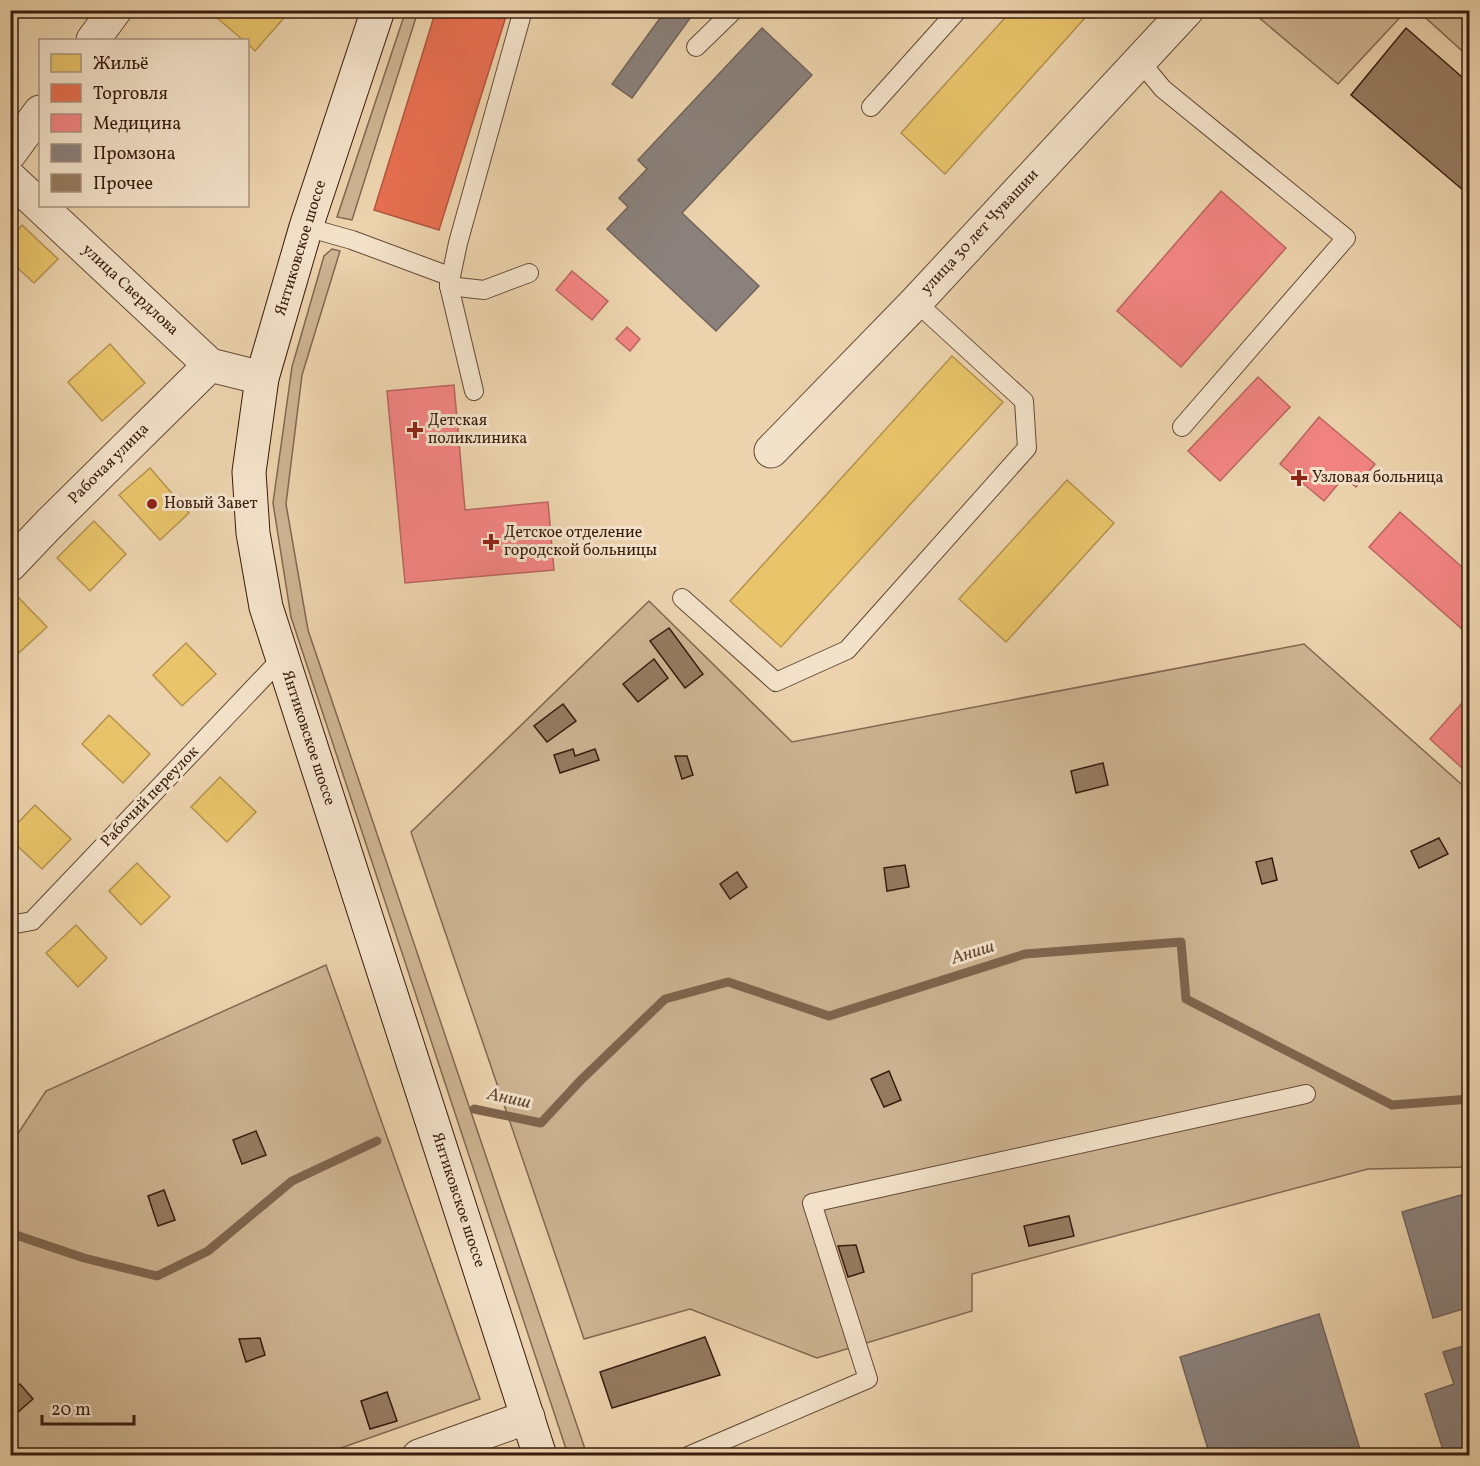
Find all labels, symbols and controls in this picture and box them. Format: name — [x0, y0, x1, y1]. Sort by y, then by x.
legend — [39, 39, 249, 207]
text: Жильё — [93, 52, 149, 77]
text: Торговля — [93, 82, 168, 107]
text: Медицина — [93, 112, 181, 137]
text: Промзона — [93, 142, 176, 167]
street label: улица 30 лет Чувашии — [916, 164, 1044, 300]
text: Прочее — [93, 172, 153, 197]
street label: Янтиковское шоссе — [270, 177, 332, 319]
street label: улица Свердлова — [77, 239, 183, 341]
place label: Детская поликлиника — [428, 410, 527, 450]
street label: Рабочая улица — [64, 419, 154, 509]
marker: Детская поликлиника — [406, 421, 424, 439]
place label: Узловая больница — [1312, 467, 1444, 489]
marker: Узловая больница — [1290, 469, 1308, 487]
place label: Новый Завет — [164, 493, 258, 515]
marker: Новый Завет — [145, 497, 159, 511]
place label: Детское отделение городской больницы — [504, 522, 657, 562]
marker: Детское отделение городской больницы — [482, 533, 500, 551]
street label: Янтиковское шоссе — [276, 668, 340, 808]
street label: Рабочий переулок — [96, 741, 204, 852]
water label: Аниш — [947, 935, 998, 972]
water label: Аниш — [484, 1082, 533, 1116]
street label: Янтиковское шоссе — [426, 1130, 490, 1270]
scale bar — [42, 1388, 134, 1426]
text: 20 m — [51, 1398, 91, 1423]

